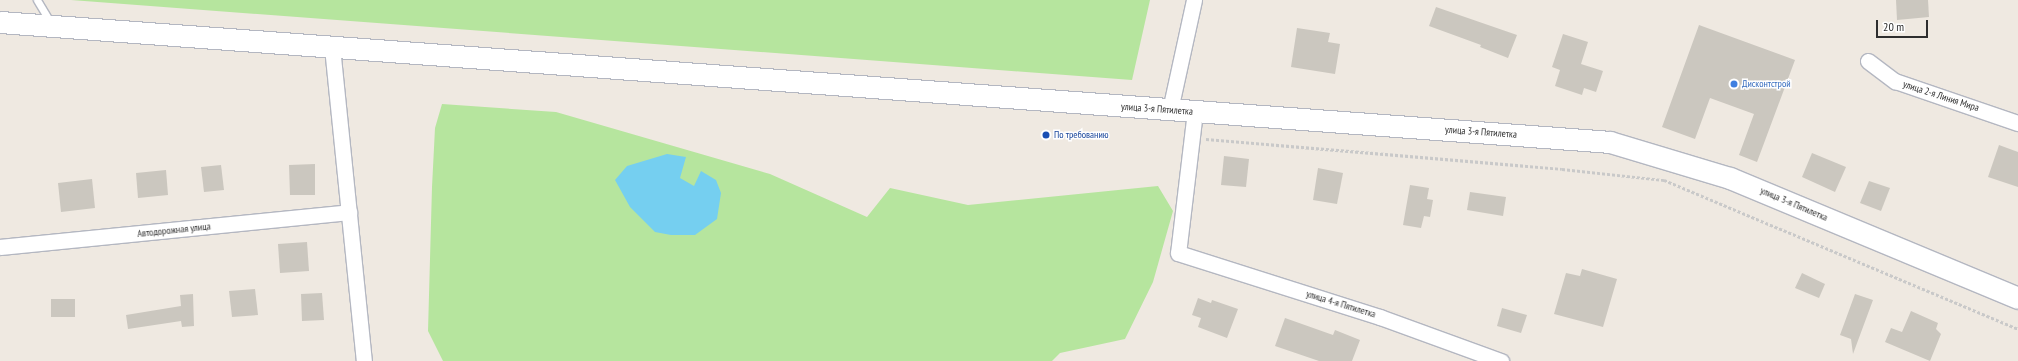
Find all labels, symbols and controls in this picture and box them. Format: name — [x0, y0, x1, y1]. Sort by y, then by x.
scale bar — [1878, 12, 1930, 38]
text: 20 m — [1883, 19, 1904, 34]
place label: Дисконтстрой — [1742, 78, 1791, 90]
street label: улица 2-я Линия Мира — [1901, 78, 1981, 114]
marker: Дисконтстрой — [1729, 79, 1739, 89]
street label: улица 3-я Пятилетка — [1121, 101, 1193, 117]
street label: улица 3-я Пятилетка — [1445, 124, 1517, 140]
place label: По требованию — [1054, 129, 1109, 141]
marker: По требованию — [1041, 130, 1051, 140]
street label: улица 3-я Пятилетка — [1759, 184, 1829, 224]
street label: Автодорожная улица — [137, 220, 211, 240]
street label: улица 4-я Пятилетка — [1305, 288, 1377, 320]

